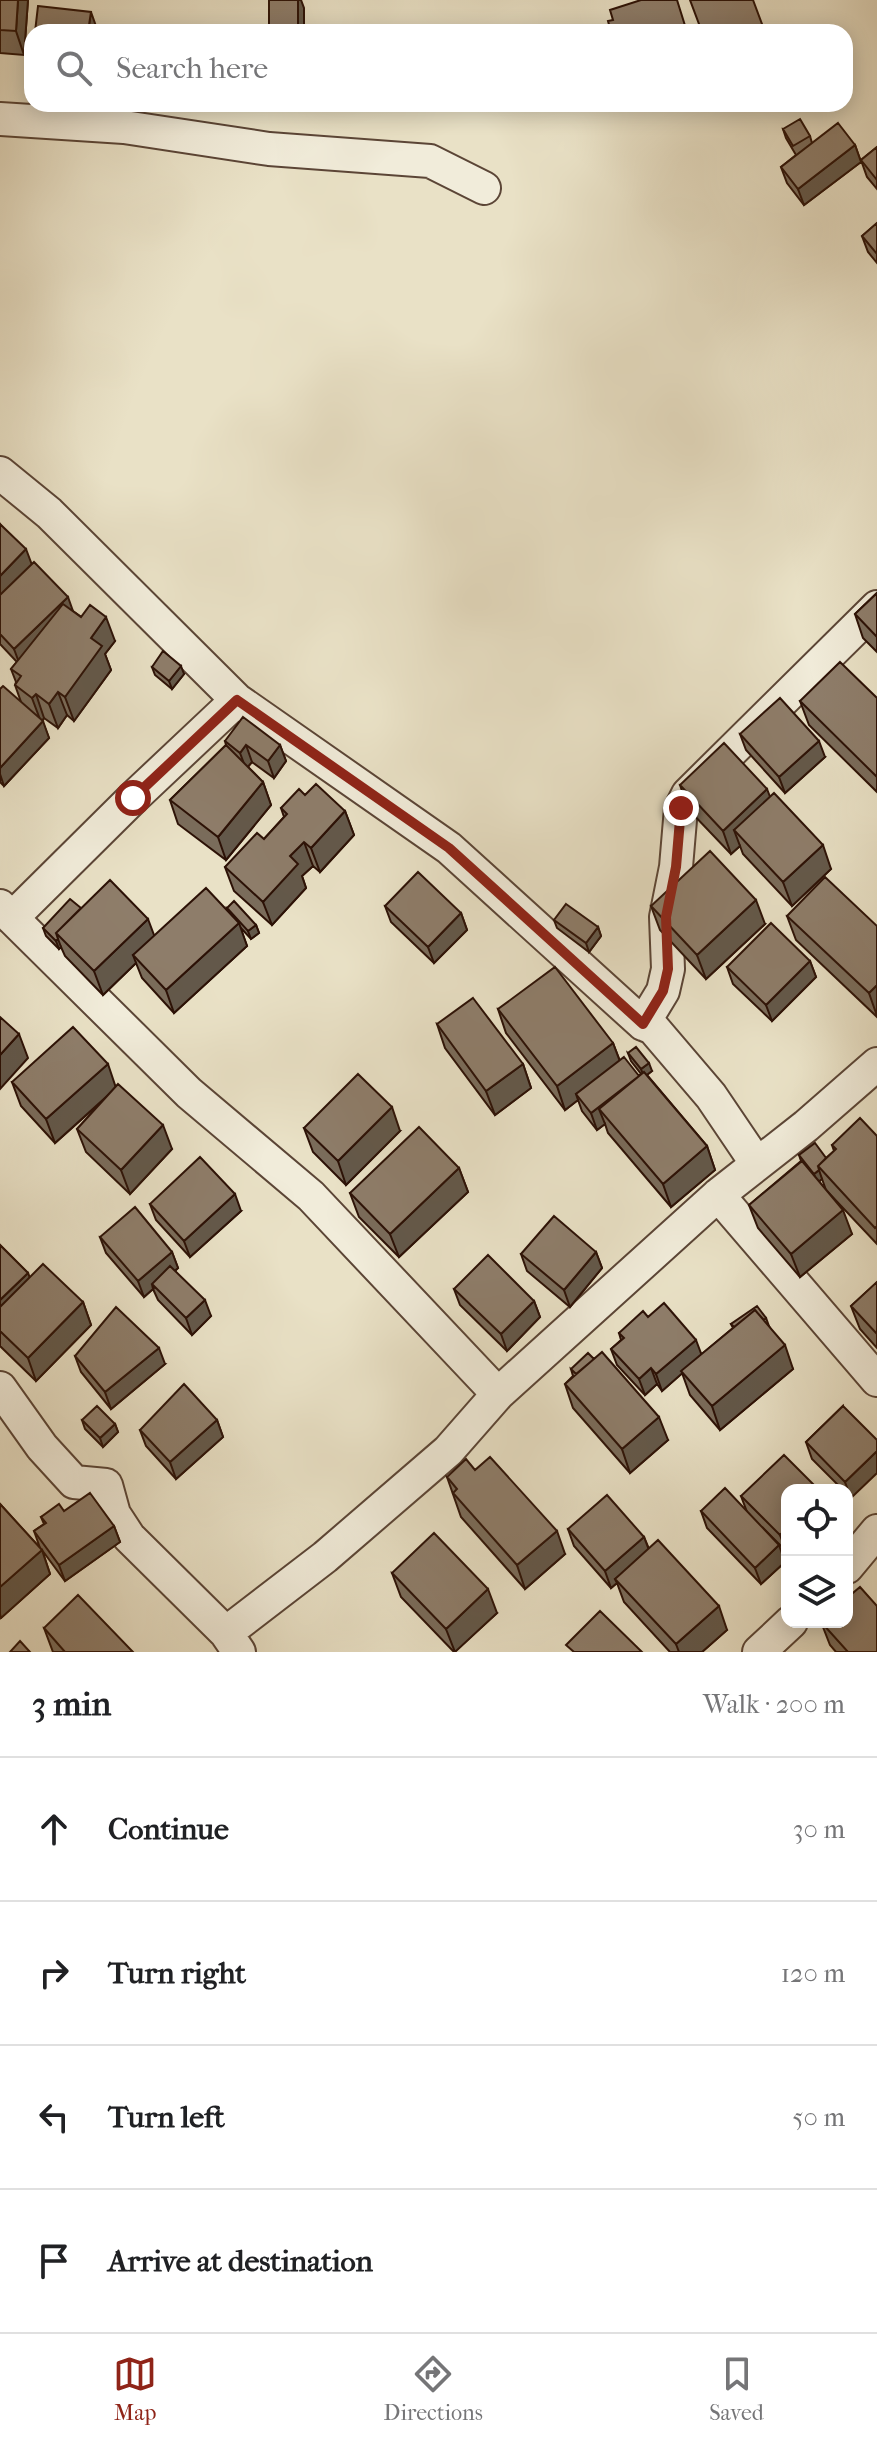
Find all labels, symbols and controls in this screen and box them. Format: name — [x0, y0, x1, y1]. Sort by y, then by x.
search box — [24, 24, 853, 112]
icon: search — [52, 46, 96, 90]
text: Search here — [116, 51, 268, 86]
route start — [115, 780, 151, 816]
route end — [663, 790, 699, 826]
map controls — [781, 1484, 853, 1628]
button: locate — [781, 1484, 853, 1556]
button: layers — [781, 1556, 853, 1628]
text: 3 min — [32, 1684, 111, 1724]
text: Walk · 200 m — [703, 1689, 845, 1720]
icon: ahead — [32, 1807, 76, 1851]
text: Continue — [108, 1812, 229, 1847]
text: 30 m — [793, 1814, 845, 1845]
icon: right — [32, 1951, 76, 1995]
text: Turn right — [108, 1956, 246, 1991]
text: 120 m — [781, 1958, 845, 1989]
icon: left — [32, 2095, 76, 2139]
text: Turn left — [108, 2100, 225, 2135]
text: 50 m — [792, 2102, 845, 2133]
icon: arrive — [32, 2239, 76, 2283]
text: Arrive at destination — [108, 2244, 373, 2279]
tab: Map — [113, 2352, 157, 2426]
tab: Directions — [384, 2352, 483, 2426]
tab: Saved — [709, 2352, 764, 2426]

